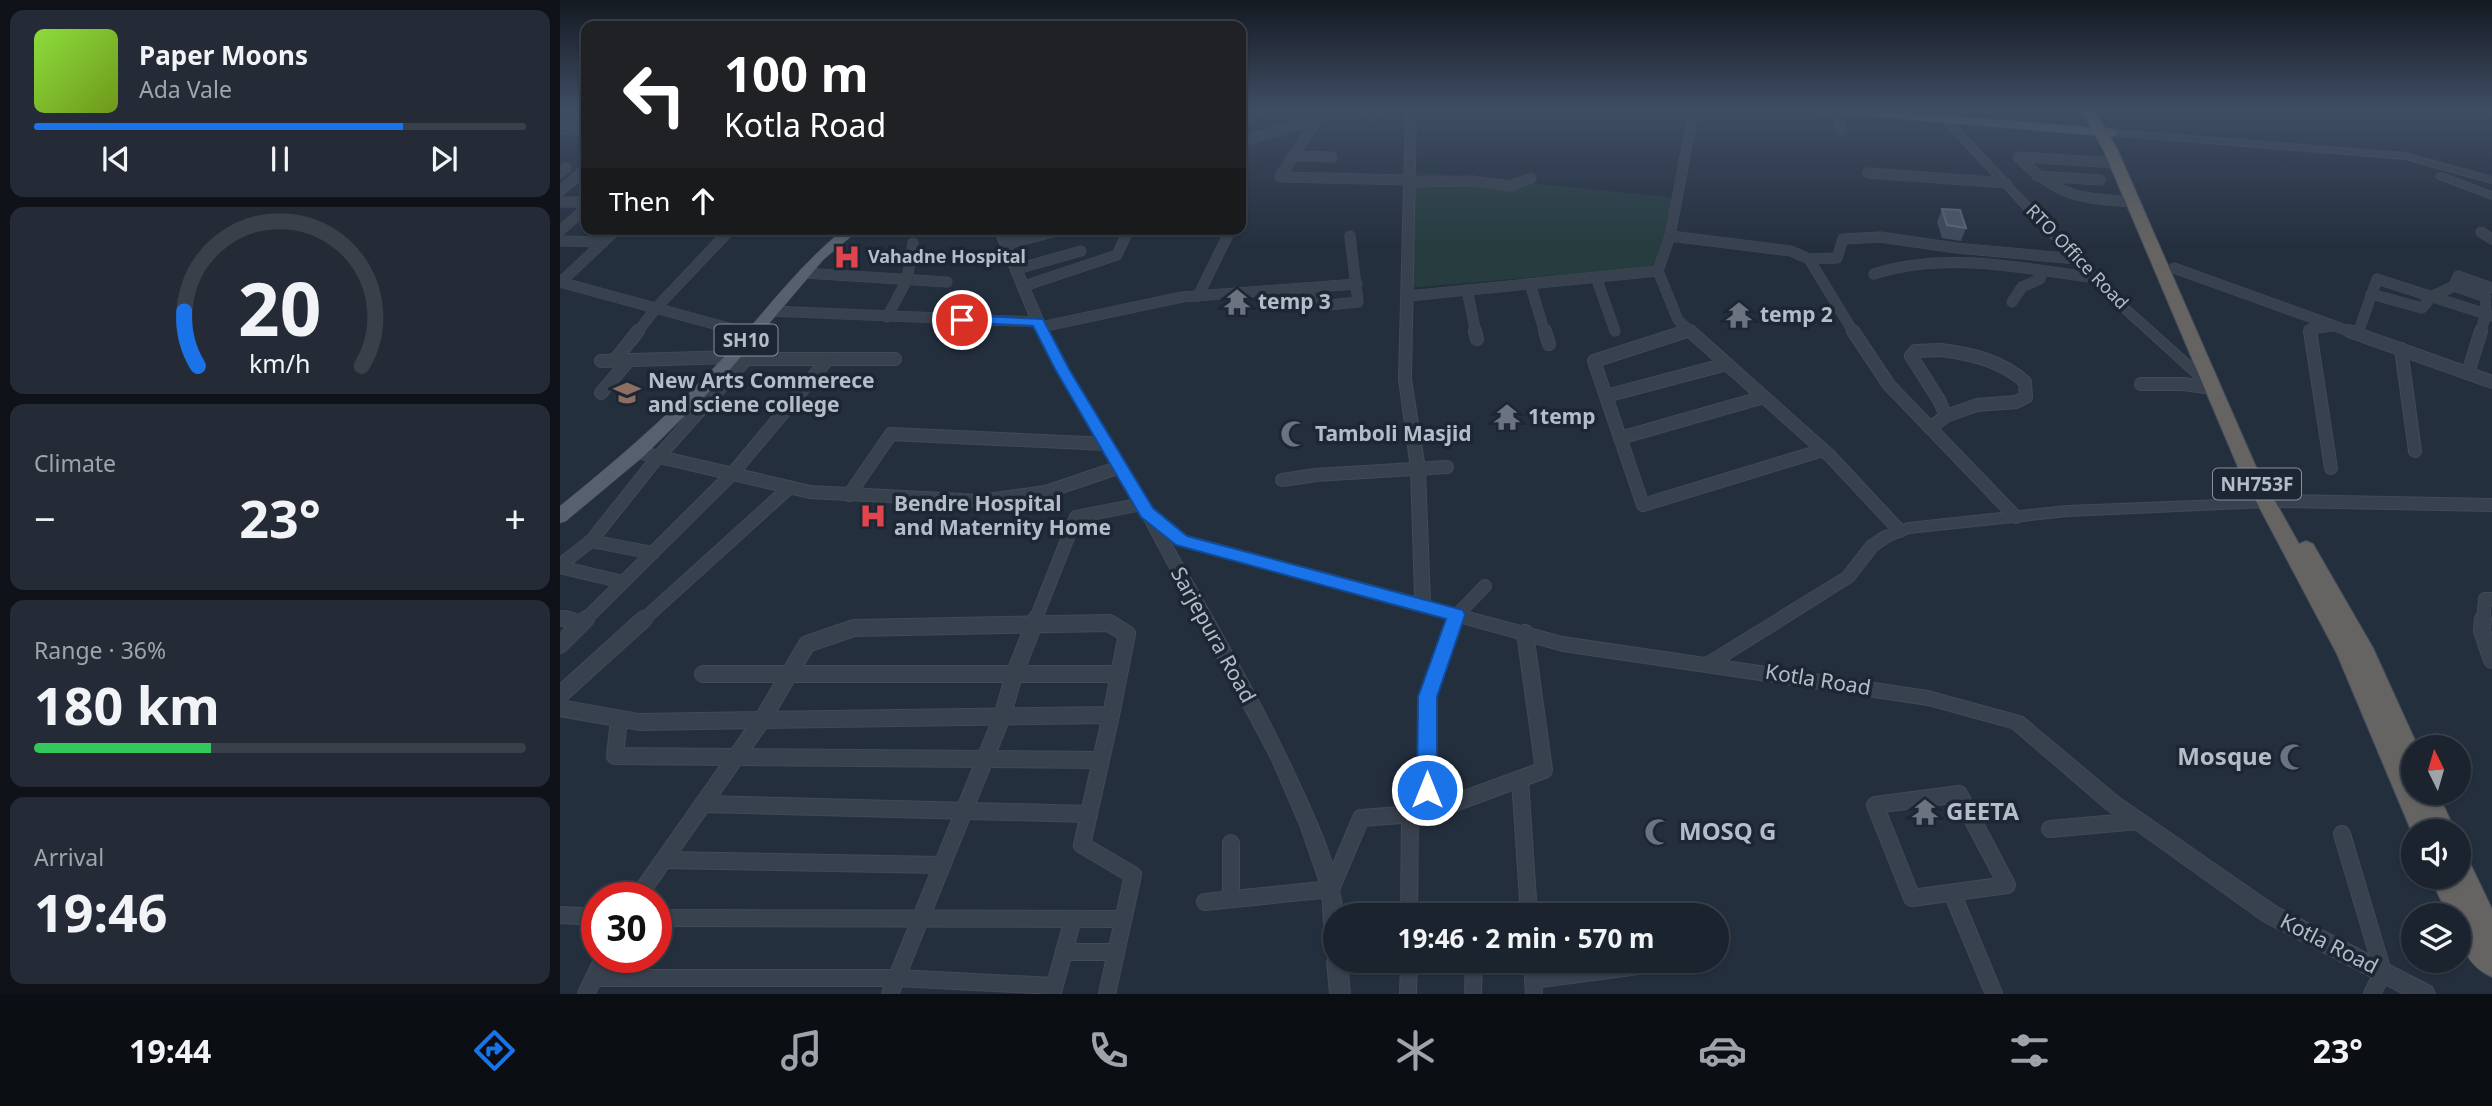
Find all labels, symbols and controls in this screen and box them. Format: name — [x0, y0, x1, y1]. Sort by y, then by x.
text: Paper Moons — [139, 37, 308, 73]
text: 100 m — [724, 40, 869, 106]
icon: left — [609, 49, 700, 140]
text: Ada Vale — [139, 73, 232, 105]
text: Kotla Road — [724, 103, 886, 146]
icon: previous — [97, 140, 135, 178]
icon: pause — [261, 140, 299, 178]
icon: next — [425, 140, 463, 178]
icon: ahead — [684, 182, 722, 220]
text: Then — [609, 183, 670, 219]
street label: RTO Office Road — [2021, 199, 2134, 314]
hospital icon: Vahadne Hospital — [832, 242, 862, 272]
place label: Vahadne Hospital — [868, 244, 1026, 268]
text: 20 — [238, 259, 322, 358]
temple icon: temp 3 — [1222, 287, 1252, 317]
place label: temp 3 — [1258, 287, 1331, 315]
pin — [932, 290, 992, 350]
temple icon: temp 2 — [1724, 300, 1754, 330]
place label: temp 2 — [1760, 300, 1833, 328]
icon: arrive — [943, 301, 981, 339]
road number: SH10 — [714, 324, 778, 356]
text: km/h — [249, 346, 311, 380]
place label: New Arts Commerece and sciene college — [648, 366, 875, 418]
school or university icon: New Arts Commerece and sciene college — [612, 378, 642, 408]
temple icon: 1temp — [1492, 402, 1522, 432]
place label: 1temp — [1528, 402, 1595, 430]
mosque icon: Tamboli Masjid — [1279, 419, 1309, 449]
place label: Tamboli Masjid — [1315, 419, 1472, 447]
text: Climate — [34, 447, 116, 479]
road number: NH753F — [2213, 468, 2301, 499]
text: 23° — [239, 482, 321, 553]
place label: Bendre Hospital and Maternity Home — [894, 489, 1111, 541]
text: − — [34, 492, 56, 544]
text: + — [504, 492, 526, 544]
hospital icon: Bendre Hospital and Maternity Home — [858, 501, 888, 531]
street label: Sarjepura Road — [1165, 562, 1263, 707]
text: Range · 36% — [34, 634, 166, 666]
street label: Kotla Road — [1763, 657, 1873, 701]
text: 180 km — [34, 669, 220, 740]
north arrow — [2401, 735, 2471, 805]
map controls — [2401, 735, 2471, 973]
place label: Mosque — [2177, 739, 2272, 772]
mosque icon: Mosque — [2278, 742, 2308, 772]
position arrow — [1390, 753, 1464, 827]
place label: GEETA — [1946, 794, 2019, 827]
temple icon: GEETA — [1910, 797, 1940, 827]
place label: MOSQ G — [1679, 814, 1776, 847]
mosque icon: MOSQ G — [1643, 817, 1673, 847]
button: sound — [2401, 819, 2471, 889]
text: Arrival — [34, 841, 104, 873]
text: 19:46 — [34, 876, 168, 947]
speed limit sign: 30 — [581, 882, 672, 973]
button: layers — [2401, 903, 2471, 973]
street label: Kotla Road — [2276, 906, 2383, 980]
text: 19:46 · 2 min · 570 m — [1398, 920, 1654, 956]
icon: directions — [470, 1026, 519, 1075]
icon: music — [777, 1026, 826, 1075]
icon: phone — [1084, 1026, 1133, 1075]
icon: climate — [1391, 1026, 1440, 1075]
icon: car — [1698, 1026, 1747, 1075]
icon: filters — [2005, 1026, 2054, 1075]
text: 19:44 — [129, 1029, 211, 1072]
text: 23° — [2313, 1029, 2363, 1072]

